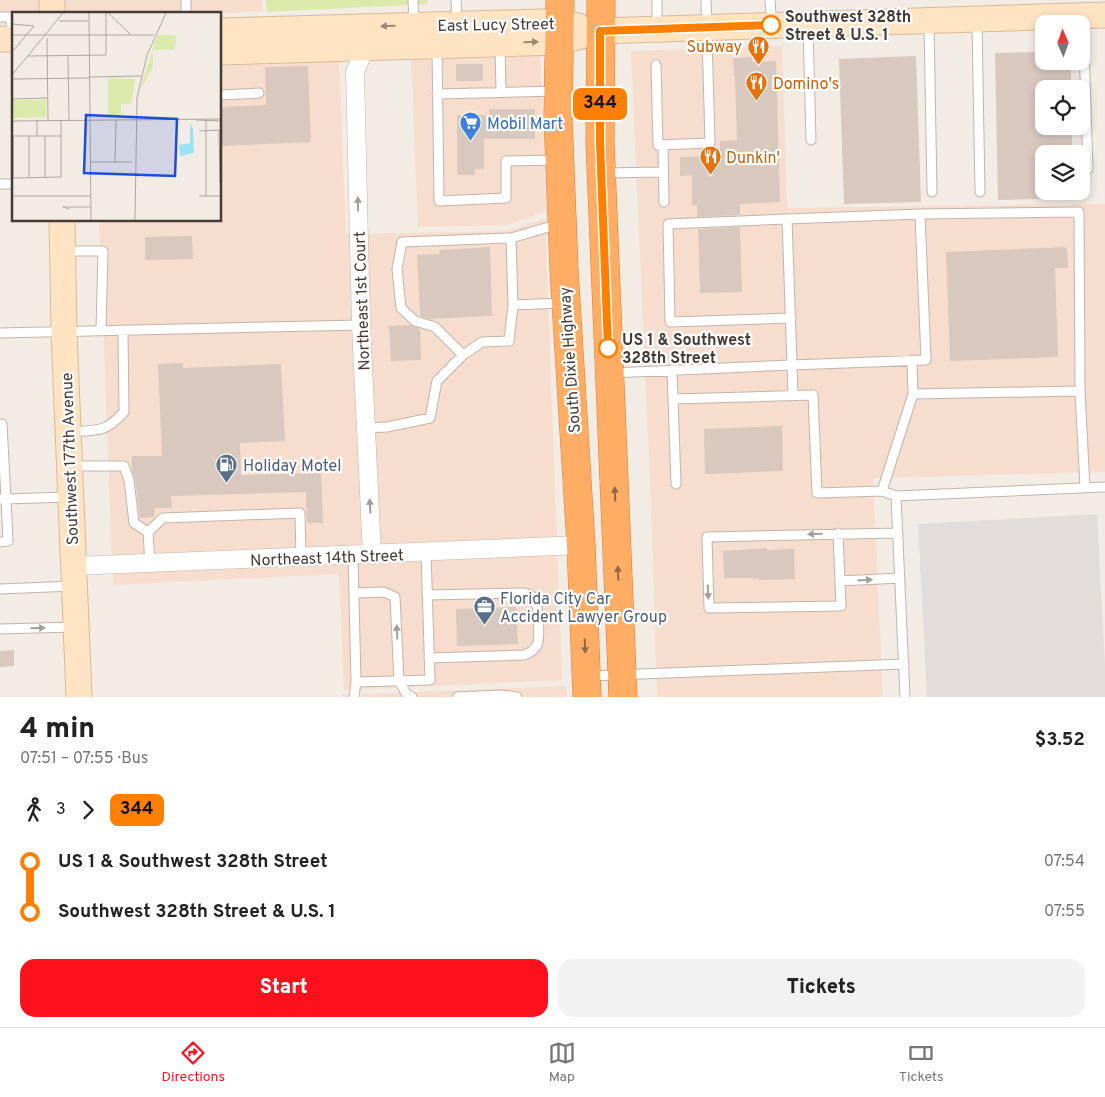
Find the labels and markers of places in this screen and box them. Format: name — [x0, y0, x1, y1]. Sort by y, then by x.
place label: Southwest 328th Street & U.S. 1 — [785, 8, 911, 46]
marker: Southwest 328th Street & U.S. 1 — [761, 15, 781, 35]
restaurant icon: Subway — [746, 34, 770, 65]
place label: Subway — [686, 38, 742, 58]
restaurant icon: Domino's — [745, 71, 769, 102]
place label: Domino's — [773, 75, 839, 95]
supermarket icon: Mobil Mart — [459, 111, 483, 142]
place label: Mobil Mart — [487, 115, 563, 135]
restaurant icon: Dunkin' — [698, 145, 722, 176]
place label: Dunkin' — [726, 149, 780, 169]
place label: US 1 & Southwest 328th Street — [622, 331, 751, 369]
marker: US 1 & Southwest 328th Street — [598, 338, 618, 358]
fuel station icon: Holiday Motel — [215, 453, 239, 484]
place label: Holiday Motel — [243, 457, 341, 477]
place label: Florida City Car Accident Lawyer Group — [500, 590, 667, 628]
office icon: Florida City Car Accident Lawyer Group — [472, 595, 496, 626]

